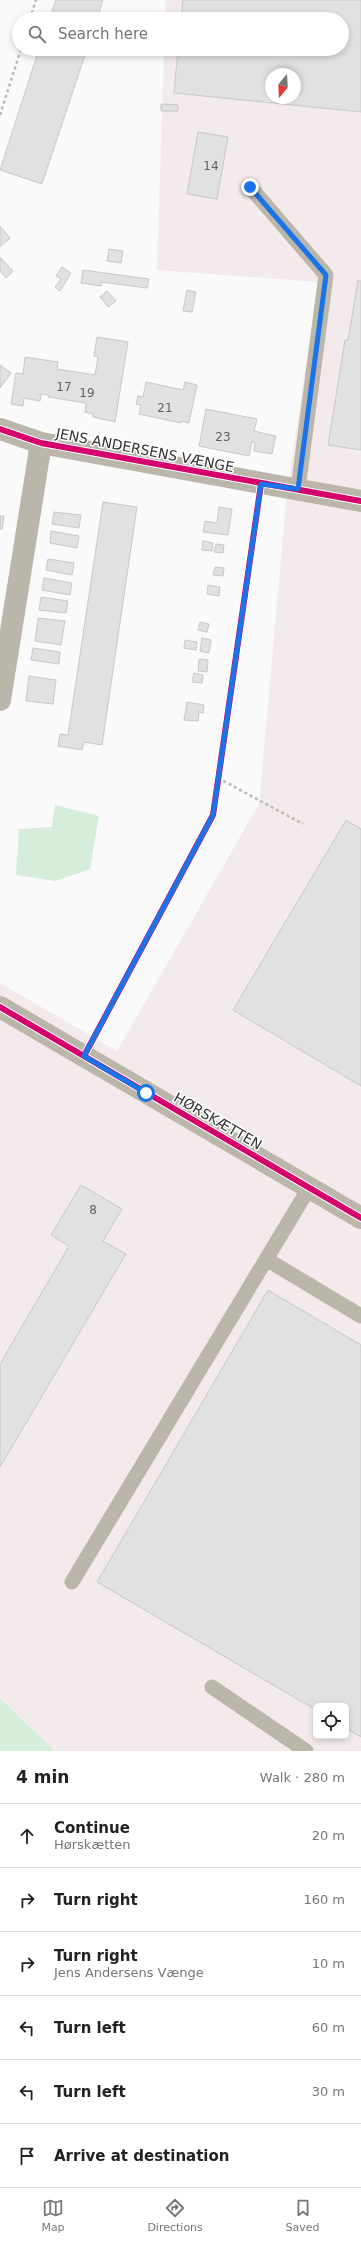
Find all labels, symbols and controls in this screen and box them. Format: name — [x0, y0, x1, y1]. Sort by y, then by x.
search box — [12, 12, 349, 56]
icon: search — [26, 23, 48, 45]
text: Search here — [58, 25, 148, 43]
north arrow — [265, 68, 301, 104]
house number: 14 — [203, 159, 219, 173]
route end — [241, 178, 259, 196]
house number: 17 — [56, 380, 72, 394]
house number: 19 — [79, 386, 95, 400]
house number: 21 — [157, 401, 173, 415]
street label: JENS ANDERSENS VÆNGE — [54, 425, 235, 475]
house number: 23 — [215, 430, 231, 444]
route start — [137, 1084, 155, 1102]
street label: HØRSKÆTTEN — [171, 1089, 265, 1153]
house number: 8 — [89, 1203, 97, 1217]
map controls — [313, 1703, 349, 1739]
button: locate — [313, 1703, 349, 1739]
text: 4 min — [16, 1767, 69, 1787]
text: Walk · 280 m — [260, 1770, 345, 1785]
text: Continue — [54, 1819, 130, 1837]
icon: ahead — [16, 1825, 38, 1847]
text: 20 m — [312, 1828, 345, 1843]
text: Hørskætten — [54, 1837, 131, 1852]
icon: right — [16, 1889, 38, 1911]
text: Turn right — [54, 1891, 138, 1909]
text: 160 m — [303, 1892, 345, 1907]
text: Turn right — [54, 1947, 138, 1965]
icon: right — [16, 1953, 38, 1975]
text: 10 m — [312, 1956, 345, 1971]
text: Jens Andersens Vænge — [54, 1965, 204, 1980]
icon: left — [16, 2017, 38, 2039]
text: Turn left — [54, 2019, 126, 2037]
text: 60 m — [312, 2020, 345, 2035]
icon: left — [16, 2081, 38, 2103]
text: Turn left — [54, 2083, 126, 2101]
text: 30 m — [312, 2084, 345, 2099]
icon: arrive — [16, 2145, 38, 2167]
text: Arrive at destination — [54, 2147, 229, 2165]
tab: Map — [41, 2197, 65, 2234]
tab: Directions — [147, 2197, 203, 2234]
tab: Saved — [286, 2197, 320, 2234]

